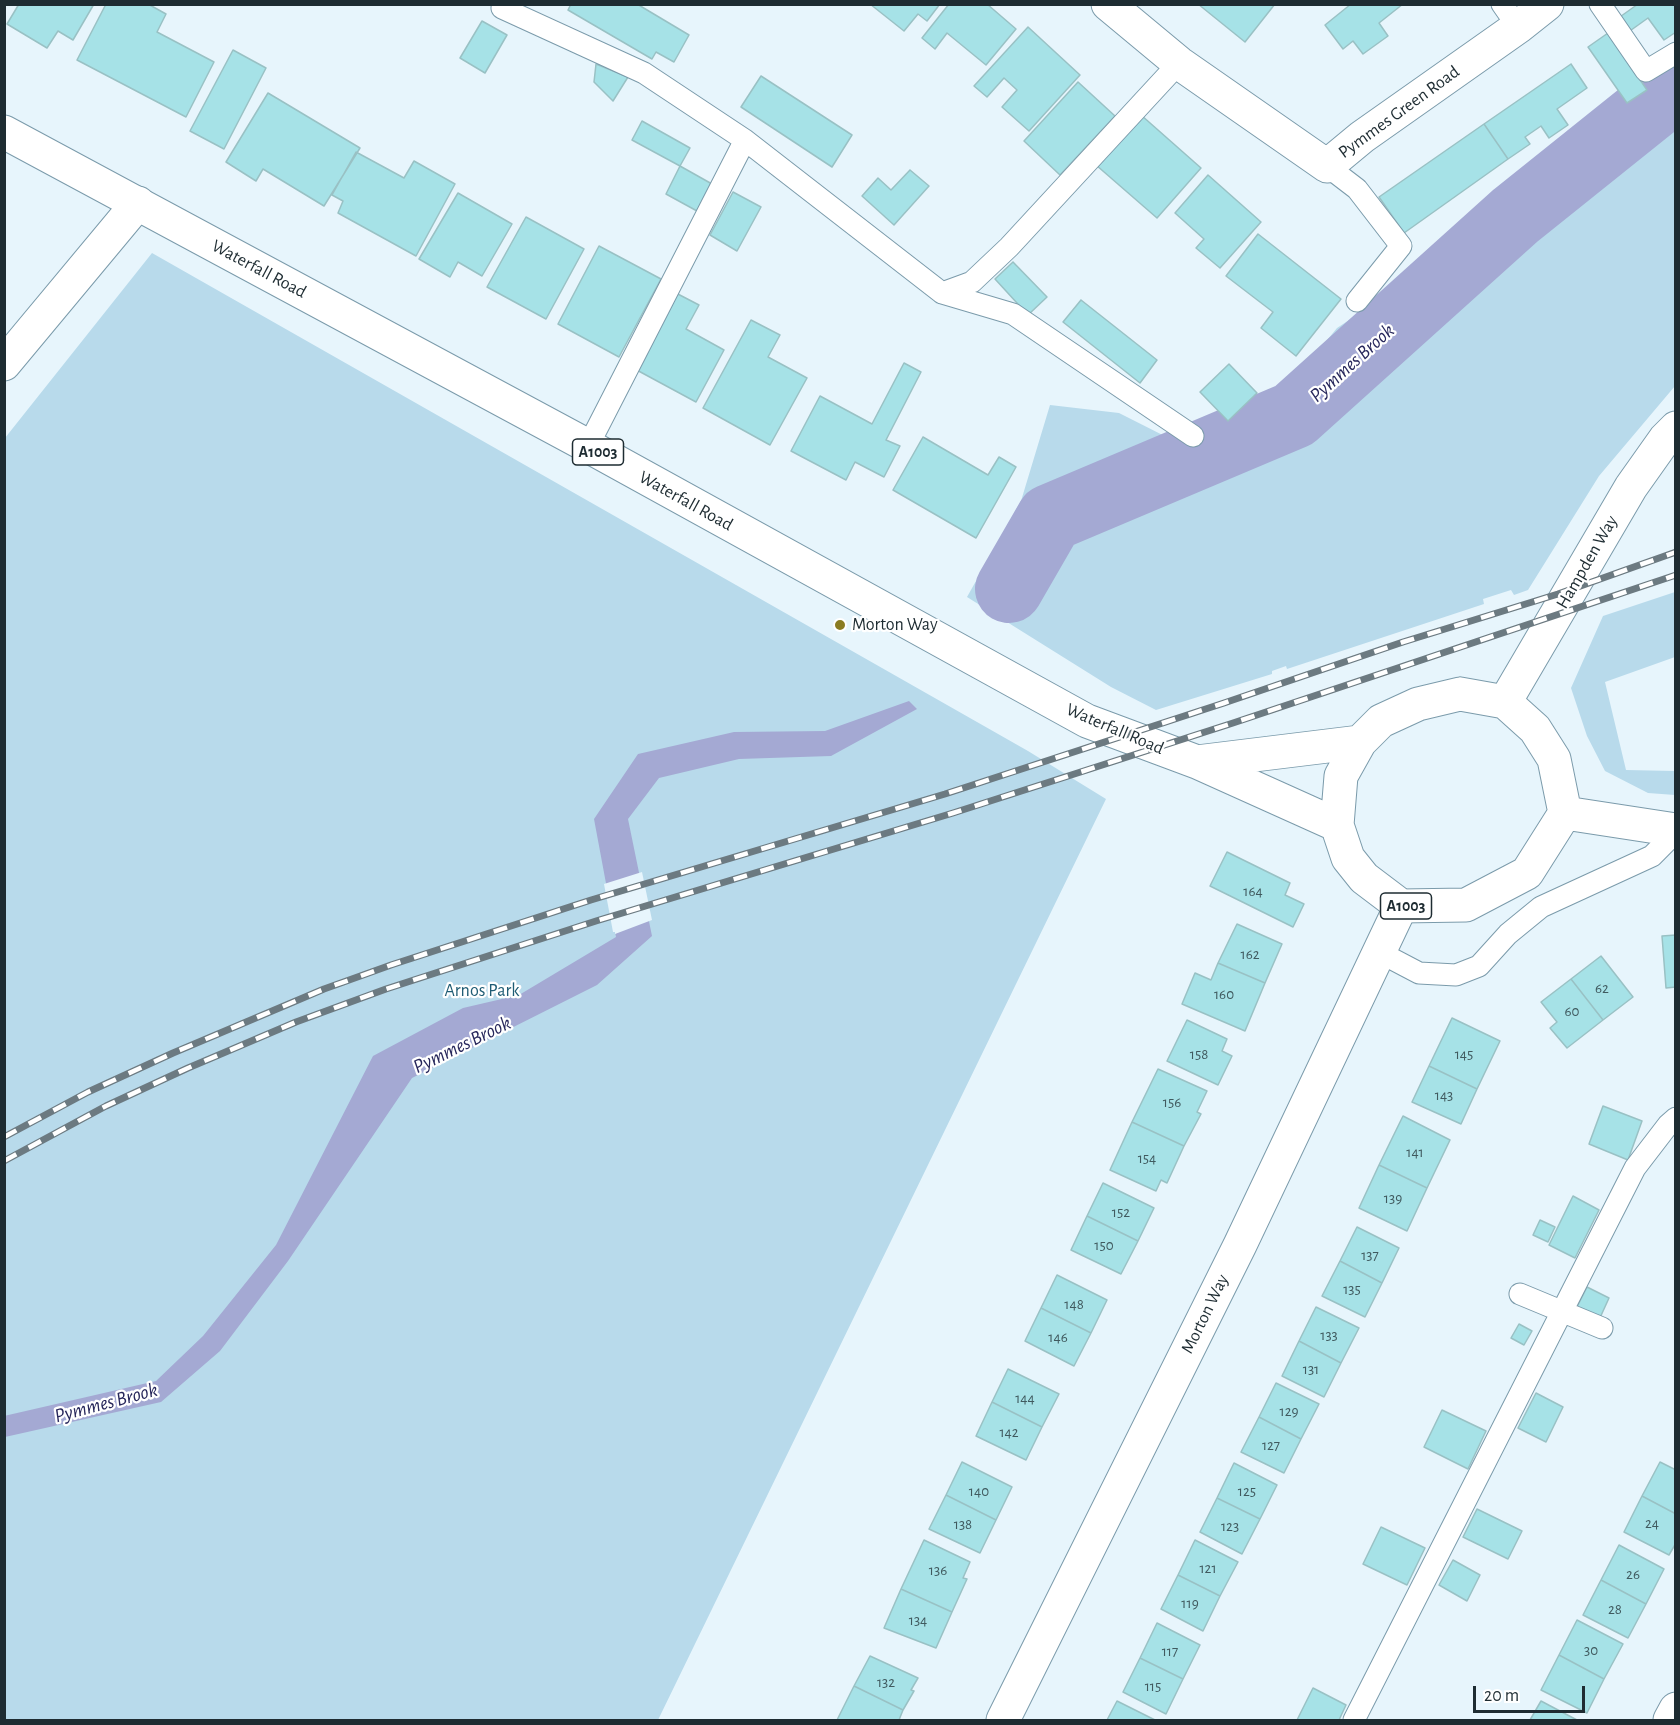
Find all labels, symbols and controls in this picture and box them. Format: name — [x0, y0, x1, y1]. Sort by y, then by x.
street label: Pymmes Green Road — [1334, 61, 1464, 163]
street label: Waterfall Road — [208, 235, 310, 303]
water label: Pymmes Brook — [1305, 319, 1399, 407]
road number: A1003 — [572, 439, 624, 465]
street label: Waterfall Road — [635, 466, 737, 536]
street label: Hampden Way — [1552, 511, 1622, 613]
place label: Morton Way — [852, 614, 938, 636]
marker: Morton Way — [833, 618, 847, 632]
street label: Waterfall Road — [1063, 699, 1167, 759]
house number: 164 — [1243, 882, 1263, 900]
road number: A1003 — [1380, 893, 1432, 919]
house number: 162 — [1240, 945, 1260, 963]
house number: 62 — [1595, 979, 1609, 997]
park label: Arnos Park — [445, 980, 519, 1002]
house number: 160 — [1214, 985, 1234, 1003]
house number: 60 — [1565, 1002, 1579, 1020]
water label: Pymmes Brook — [409, 1011, 515, 1079]
house number: 158 — [1190, 1045, 1208, 1063]
house number: 145 — [1455, 1045, 1473, 1063]
house number: 143 — [1435, 1086, 1453, 1104]
house number: 156 — [1163, 1093, 1181, 1111]
house number: 141 — [1406, 1143, 1424, 1161]
house number: 154 — [1138, 1149, 1156, 1167]
house number: 139 — [1384, 1189, 1402, 1207]
house number: 152 — [1112, 1203, 1130, 1221]
house number: 150 — [1094, 1236, 1114, 1254]
house number: 137 — [1361, 1246, 1379, 1264]
street label: Morton Way — [1177, 1271, 1233, 1357]
house number: 135 — [1343, 1280, 1361, 1298]
house number: 148 — [1064, 1295, 1084, 1313]
house number: 133 — [1320, 1326, 1338, 1344]
house number: 146 — [1048, 1328, 1068, 1346]
house number: 131 — [1303, 1360, 1319, 1378]
water label: Pymmes Brook — [52, 1378, 160, 1428]
house number: 144 — [1015, 1389, 1035, 1407]
house number: 129 — [1279, 1402, 1299, 1420]
house number: 142 — [999, 1423, 1019, 1441]
house number: 127 — [1262, 1436, 1280, 1454]
house number: 140 — [969, 1482, 989, 1500]
house number: 125 — [1238, 1482, 1256, 1500]
house number: 24 — [1645, 1514, 1659, 1532]
house number: 138 — [954, 1515, 972, 1533]
house number: 123 — [1221, 1517, 1239, 1535]
house number: 121 — [1199, 1559, 1217, 1577]
house number: 136 — [929, 1561, 947, 1579]
house number: 26 — [1626, 1565, 1640, 1583]
house number: 119 — [1181, 1594, 1199, 1612]
house number: 28 — [1608, 1600, 1622, 1618]
house number: 134 — [909, 1611, 927, 1629]
house number: 30 — [1584, 1641, 1598, 1659]
house number: 117 — [1162, 1642, 1178, 1660]
house number: 132 — [877, 1673, 895, 1691]
scale bar — [1476, 1674, 1588, 1712]
house number: 115 — [1145, 1677, 1161, 1695]
text: 20 m — [1484, 1687, 1519, 1705]

